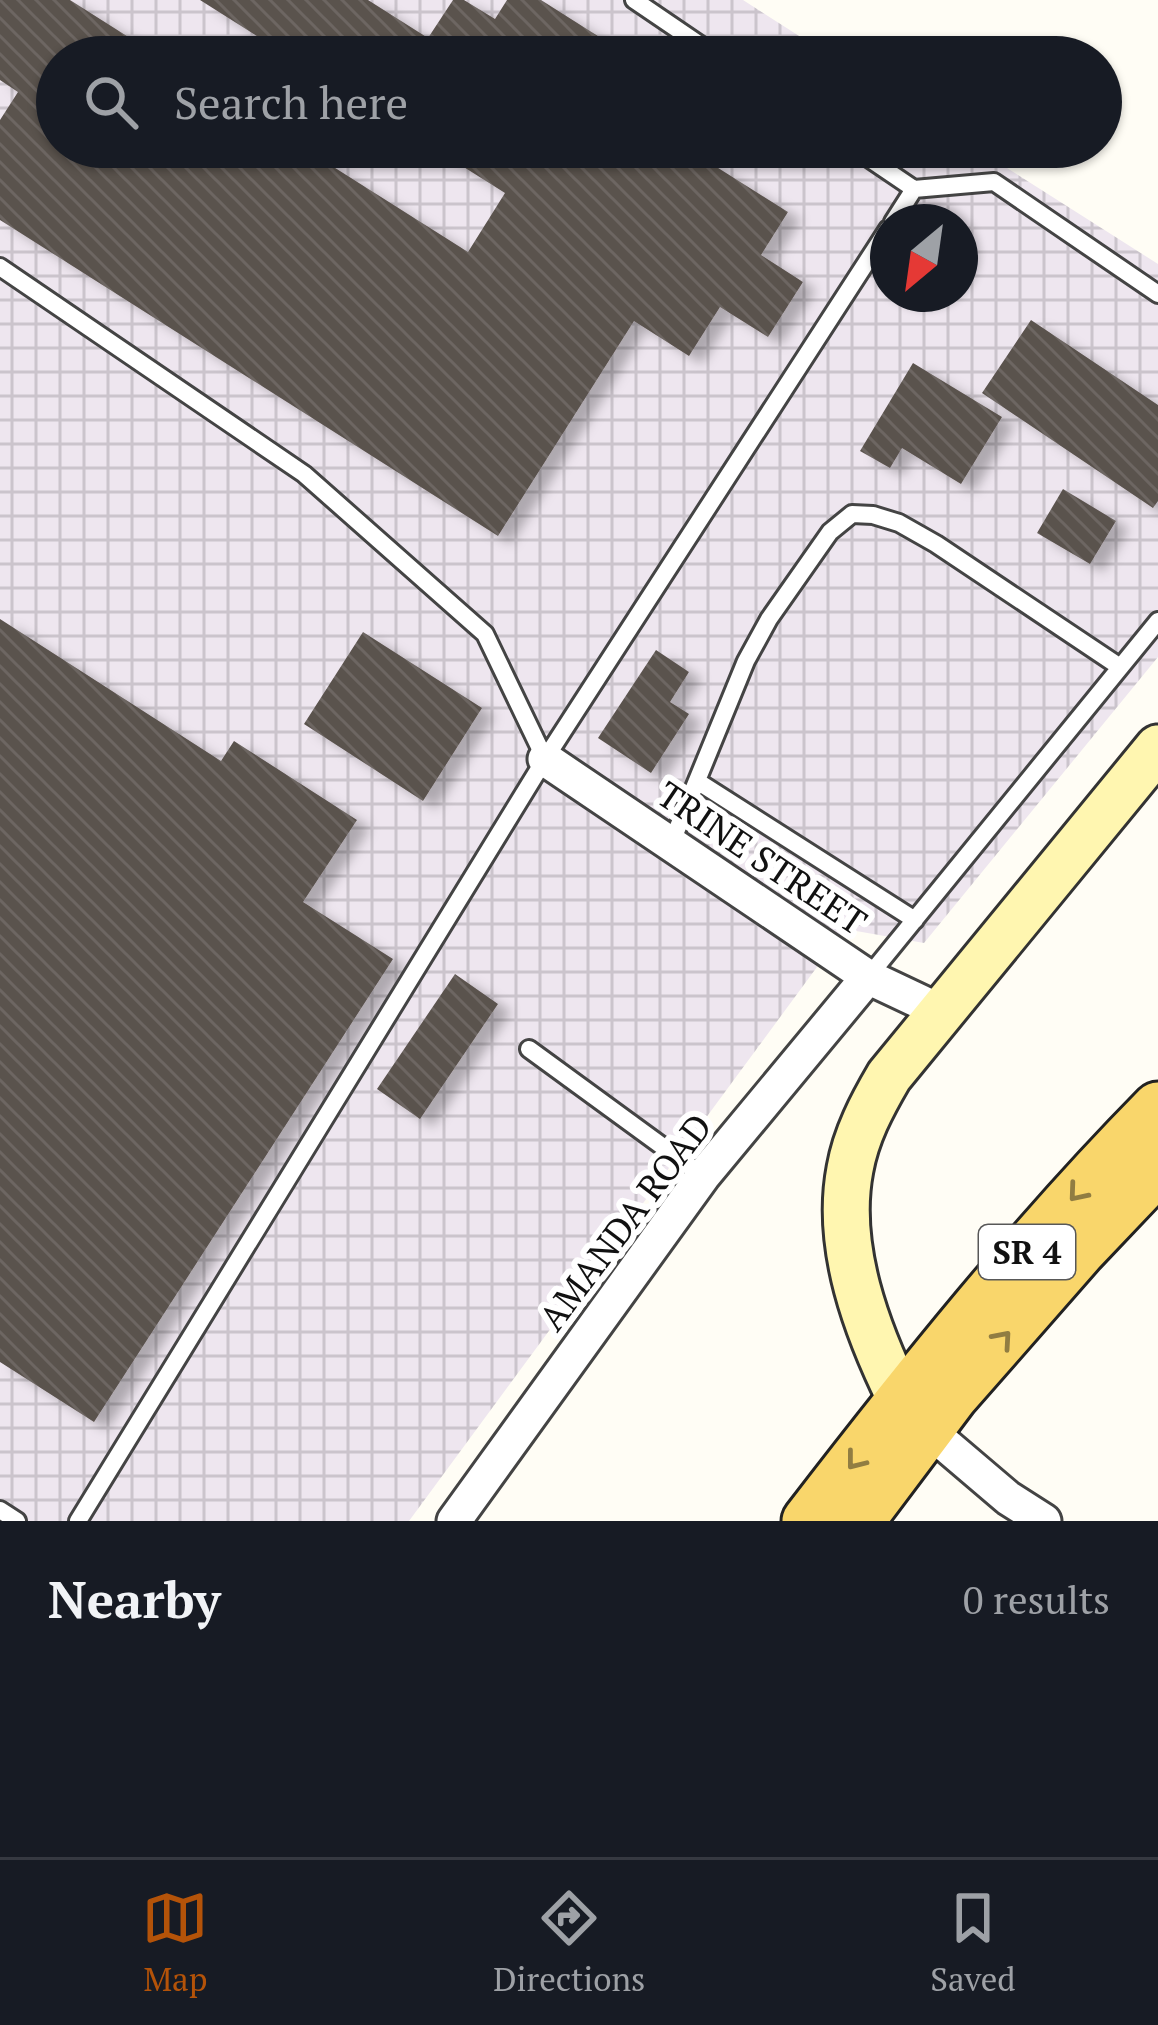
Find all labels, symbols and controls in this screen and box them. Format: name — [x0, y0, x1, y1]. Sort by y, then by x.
search box — [36, 36, 1122, 168]
icon: search — [78, 69, 144, 135]
text: Search here — [174, 72, 408, 132]
north arrow — [870, 204, 978, 312]
street label: TRINE STREET — [649, 770, 876, 945]
street label: AMANDA ROAD — [528, 1104, 721, 1339]
one-way arrow — [1070, 1179, 1092, 1201]
road number: SR 4 — [979, 1225, 1075, 1279]
one-way arrow — [988, 1331, 1010, 1353]
one-way arrow — [848, 1447, 869, 1469]
text: Nearby — [48, 1565, 221, 1633]
text: 0 results — [963, 1573, 1110, 1625]
tab: Map — [142, 1885, 208, 2000]
tab: Directions — [493, 1885, 645, 2000]
tab: Saved — [930, 1885, 1016, 2000]

